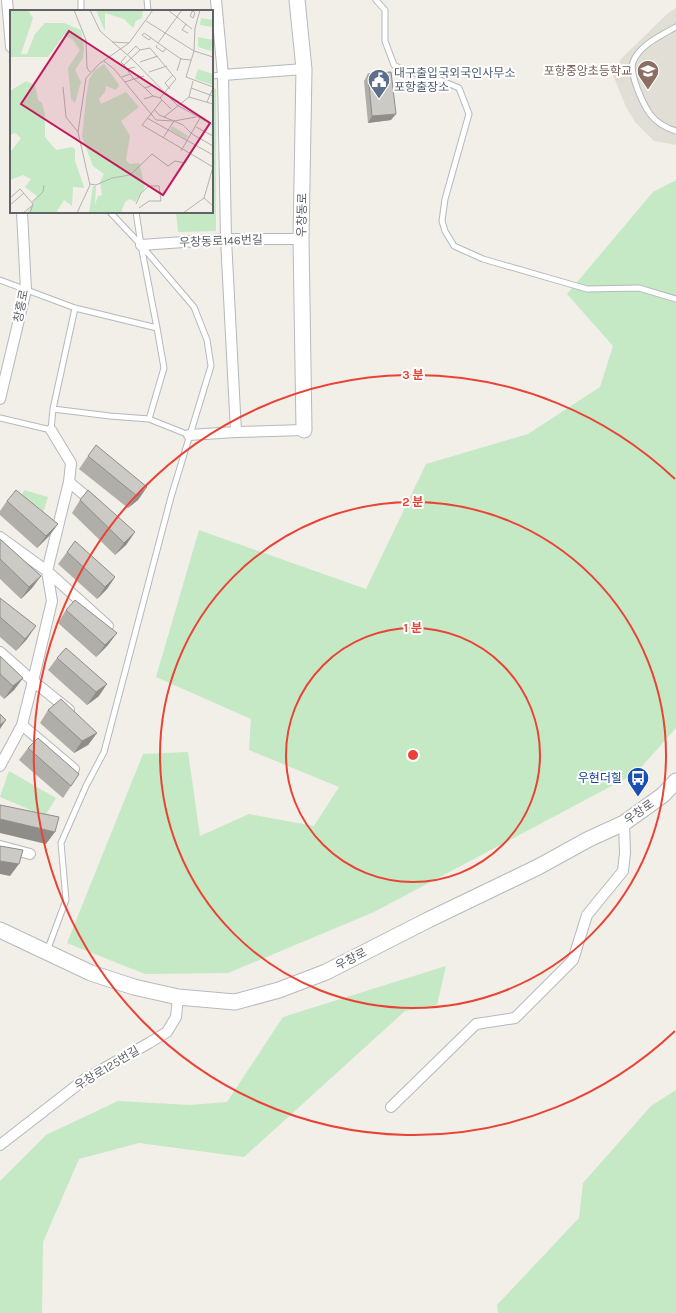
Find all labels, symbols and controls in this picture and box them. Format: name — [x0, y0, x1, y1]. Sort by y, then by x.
inset map — [10, 10, 213, 213]
school or university icon: 포항중앙초등학교 — [635, 58, 661, 91]
place label: 포항중앙초등학교 — [544, 64, 632, 78]
place label: 대구출입국외국인사무소 포항출장소 — [394, 66, 515, 94]
public building icon: 대구출입국외국인사무소 포항출장소 — [366, 67, 392, 100]
street label: 우창동로 — [295, 193, 309, 237]
street label: 우창동로146번길 — [179, 233, 263, 249]
street label: 창흥로 — [11, 288, 31, 324]
text: 3 분 — [402, 368, 424, 382]
text: 2 분 — [402, 495, 424, 509]
text: 1 분 — [404, 621, 422, 635]
centre of rings — [406, 748, 420, 762]
bus stop icon: 우현더힐 — [625, 765, 651, 798]
place label: 우현더힐 — [578, 771, 622, 785]
street label: 우창로 — [621, 797, 657, 827]
street label: 우창로 — [333, 945, 369, 973]
street label: 우창로125번길 — [72, 1043, 142, 1093]

